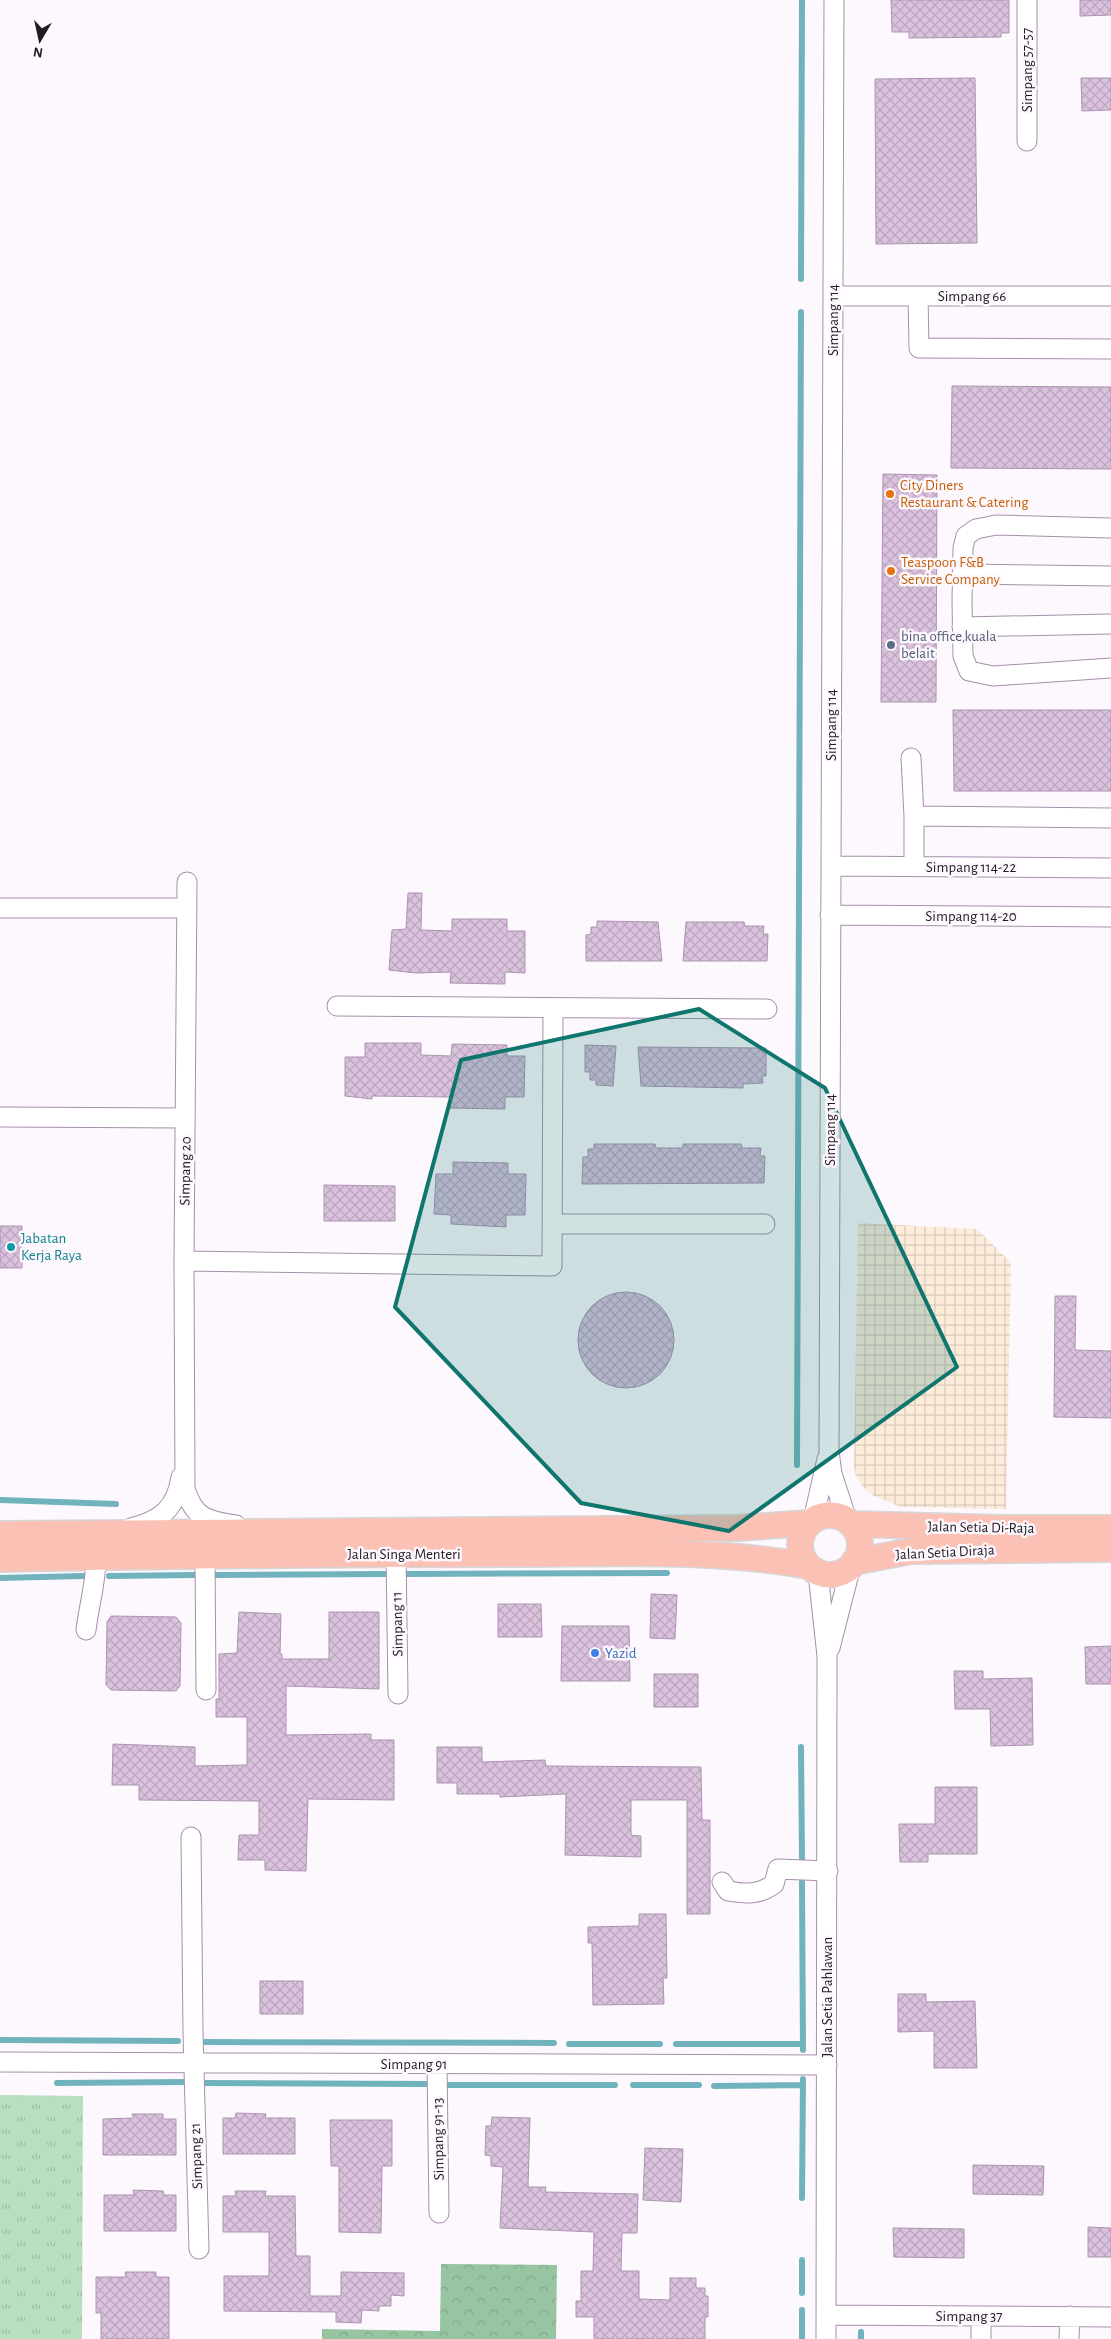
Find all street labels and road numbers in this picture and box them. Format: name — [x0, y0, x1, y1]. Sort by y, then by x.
street label: Simpang 57-57 — [1020, 28, 1035, 112]
street label: Simpang 114 — [826, 284, 841, 356]
street label: Simpang 66 — [938, 289, 1006, 304]
street label: Simpang 114 — [824, 689, 839, 761]
street label: Simpang 114-22 — [926, 860, 1016, 875]
street label: Simpang 114-20 — [925, 909, 1017, 924]
street label: Simpang 114 — [823, 1094, 838, 1166]
street label: Simpang 20 — [177, 1136, 194, 1206]
street label: Jalan Setia Di-Raja — [927, 1519, 1035, 1536]
street label: Jalan Setia Diraja — [895, 1542, 995, 1563]
street label: Jalan Singa Menteri — [347, 1547, 461, 1562]
street label: Simpang 11 — [389, 1591, 406, 1657]
street label: Jalan Setia Pahlawan — [820, 1937, 835, 2057]
street label: Simpang 91 — [381, 2057, 447, 2072]
street label: Simpang 91-13 — [430, 2097, 447, 2181]
street label: Simpang 21 — [188, 2122, 205, 2190]
street label: Simpang 37 — [935, 2309, 1003, 2324]

